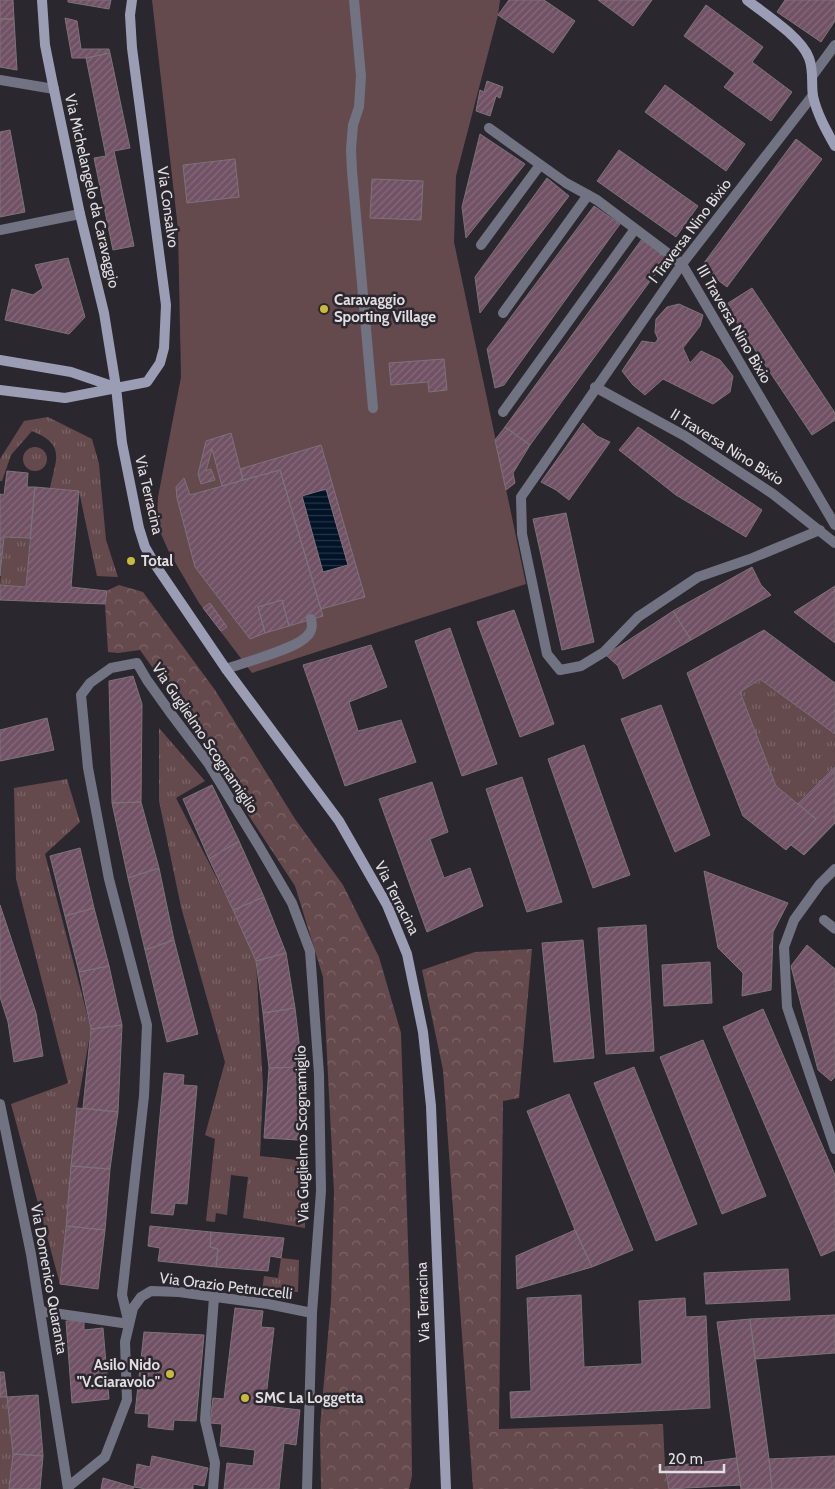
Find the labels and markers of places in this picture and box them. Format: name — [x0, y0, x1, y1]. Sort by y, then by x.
place label: Caravaggio Sporting Village — [334, 291, 436, 326]
marker: Caravaggio Sporting Village — [318, 303, 330, 315]
place label: Total — [141, 552, 173, 570]
marker: Total — [125, 555, 137, 567]
place label: Asilo Nido "V.Ciaravolo" — [77, 1356, 160, 1391]
marker: Asilo Nido "V.Ciaravolo" — [164, 1368, 176, 1380]
place label: SMC La Loggetta — [255, 1389, 364, 1407]
marker: SMC La Loggetta — [239, 1392, 251, 1404]

